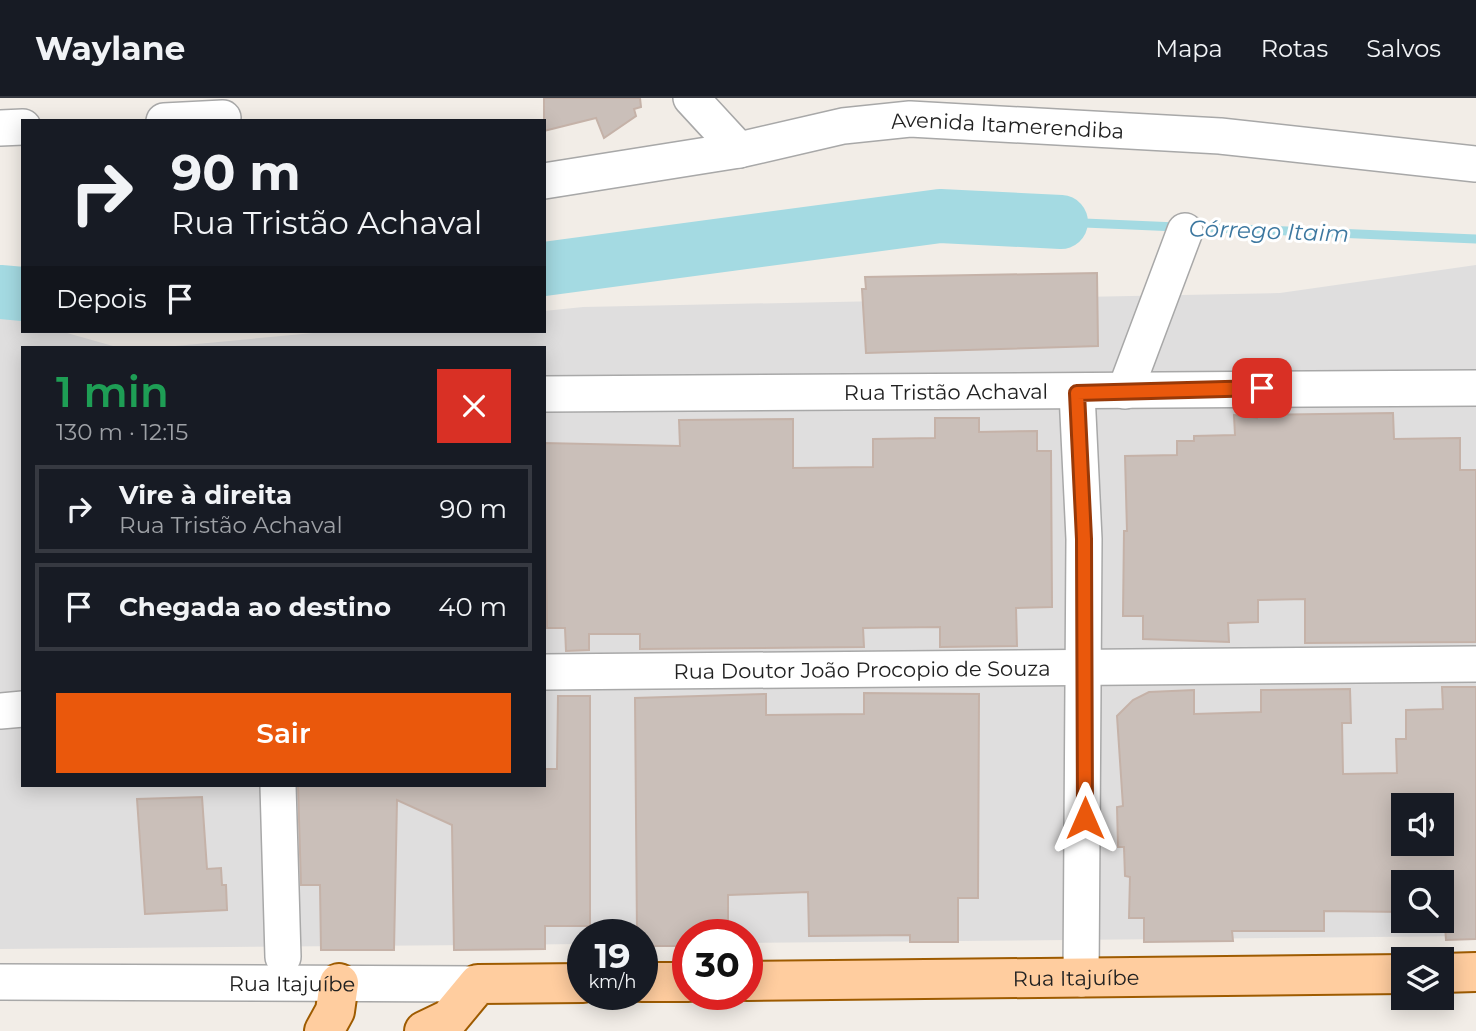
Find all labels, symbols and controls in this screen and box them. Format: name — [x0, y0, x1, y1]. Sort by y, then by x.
text: Waylane — [35, 28, 185, 68]
text: Mapa — [1155, 34, 1223, 63]
text: Rotas — [1261, 34, 1328, 63]
text: Salvos — [1366, 34, 1441, 63]
street label: Avenida Itamerendiba — [889, 106, 1125, 143]
text: 90 m — [171, 143, 301, 202]
icon: right — [56, 147, 147, 238]
text: Rua Tristão Achaval — [171, 203, 482, 242]
water label: Córrego Itaim — [1188, 214, 1350, 248]
icon: arrive — [161, 280, 199, 318]
text: Depois — [56, 283, 147, 315]
pin — [1232, 358, 1292, 418]
text: 1 min — [56, 366, 169, 418]
button: close — [437, 369, 511, 443]
icon: arrive — [1243, 369, 1281, 407]
street label: Rua Tristão Achaval — [844, 378, 1048, 405]
text: 130 m · 12:15 — [56, 418, 188, 446]
text: Vire à direita — [119, 479, 292, 511]
icon: right — [60, 490, 98, 528]
text: 90 m — [440, 493, 507, 525]
text: Rua Tristão Achaval — [119, 511, 343, 539]
icon: arrive — [60, 588, 98, 626]
text: Chegada ao destino — [119, 591, 391, 623]
text: 40 m — [438, 591, 507, 623]
street label: Rua Doutor João Procopio de Souza — [673, 655, 1051, 683]
button: Sair — [56, 693, 511, 773]
position arrow — [1048, 781, 1122, 855]
map controls — [1391, 793, 1454, 1010]
button: sound — [1391, 793, 1454, 856]
button: search — [1391, 870, 1454, 933]
speed limit sign: 30 — [672, 919, 763, 1010]
text: 19 — [594, 934, 631, 977]
button: layers — [1391, 947, 1454, 1010]
street label: Rua Itajuíbe — [1013, 964, 1139, 991]
street label: Rua Itajuíbe — [229, 970, 355, 996]
text: km/h — [588, 971, 637, 993]

